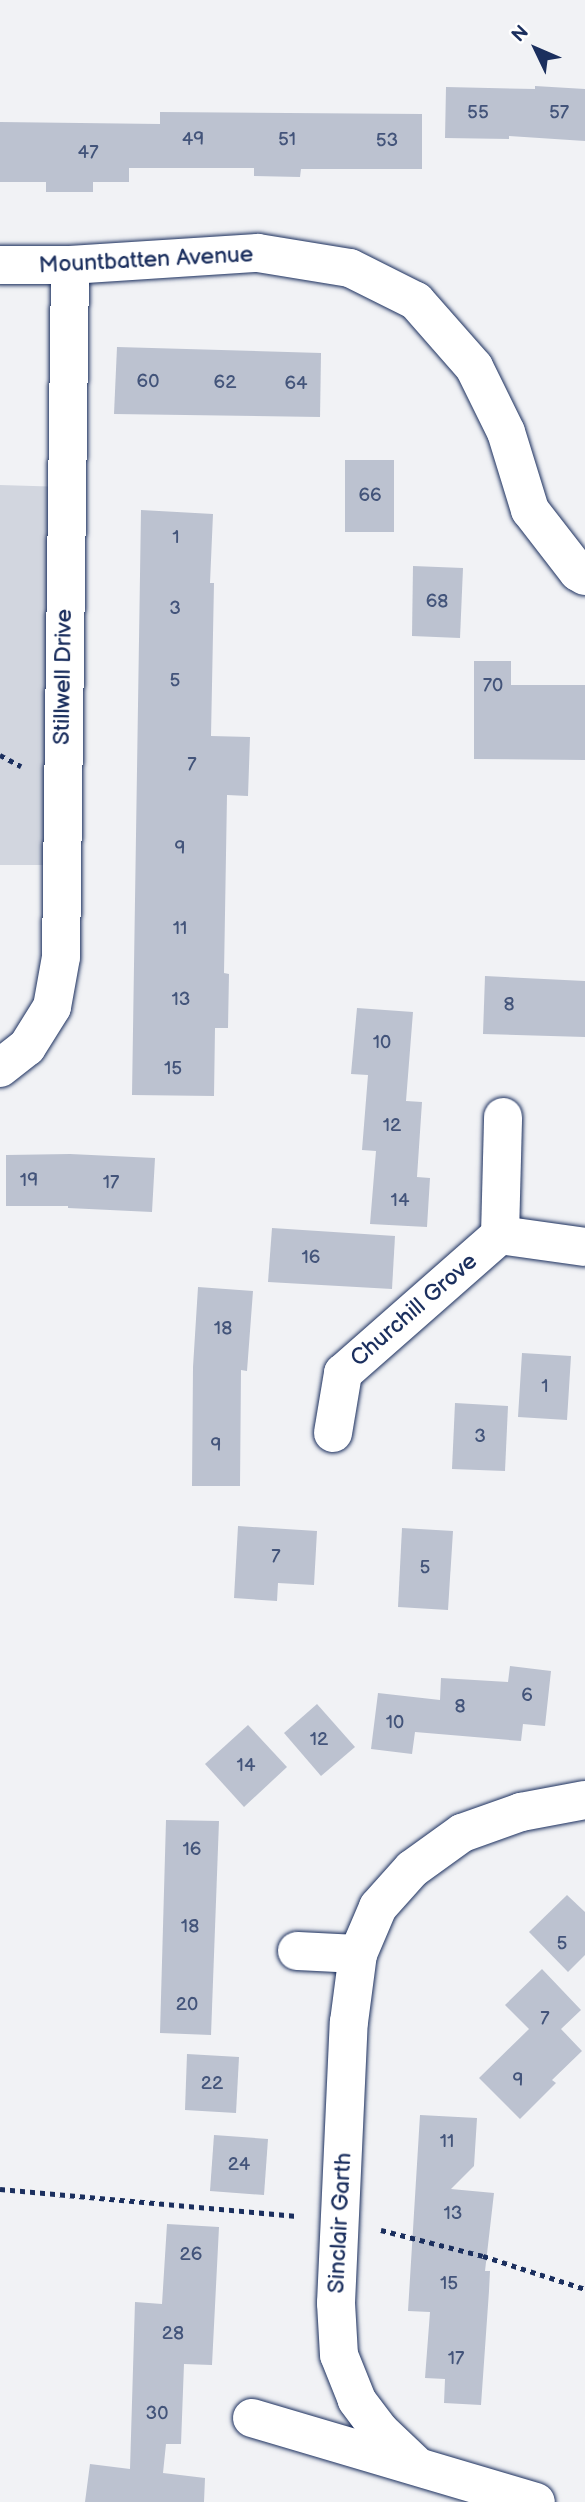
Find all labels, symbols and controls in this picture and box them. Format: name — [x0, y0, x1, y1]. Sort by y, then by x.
north arrow — [501, 14, 571, 84]
text: N — [507, 21, 534, 47]
house number: 55 — [467, 102, 489, 124]
house number: 57 — [549, 102, 569, 124]
house number: 49 — [182, 129, 204, 151]
house number: 51 — [278, 129, 296, 151]
house number: 53 — [376, 130, 398, 152]
house number: 47 — [78, 142, 98, 164]
street label: Mountbatten Avenue — [38, 241, 254, 279]
house number: 60 — [137, 371, 159, 393]
house number: 62 — [214, 372, 236, 394]
house number: 64 — [284, 373, 308, 395]
house number: 66 — [358, 485, 382, 507]
house number: 1 — [172, 527, 180, 549]
house number: 68 — [426, 591, 448, 613]
house number: 3 — [169, 598, 181, 620]
street label: Stillwell Drive — [48, 609, 78, 745]
house number: 5 — [170, 670, 180, 692]
house number: 70 — [483, 675, 503, 697]
house number: 7 — [187, 754, 197, 776]
house number: 9 — [175, 838, 185, 860]
house number: 11 — [173, 918, 187, 940]
house number: 13 — [171, 989, 191, 1011]
house number: 8 — [503, 994, 515, 1016]
house number: 10 — [373, 1032, 391, 1054]
house number: 15 — [164, 1058, 182, 1080]
house number: 12 — [383, 1115, 401, 1137]
house number: 19 — [20, 1170, 38, 1192]
house number: 17 — [103, 1172, 119, 1194]
house number: 14 — [391, 1190, 409, 1212]
house number: 16 — [302, 1247, 320, 1269]
street label: Churchill Grove — [345, 1247, 483, 1373]
house number: 18 — [214, 1318, 232, 1340]
house number: 1 — [541, 1376, 549, 1398]
house number: 3 — [474, 1426, 486, 1448]
house number: 9 — [211, 1435, 221, 1457]
house number: 7 — [271, 1546, 281, 1568]
house number: 5 — [420, 1557, 430, 1579]
house number: 6 — [521, 1685, 533, 1707]
house number: 8 — [454, 1696, 466, 1718]
house number: 10 — [386, 1712, 404, 1734]
house number: 12 — [310, 1729, 328, 1751]
house number: 14 — [237, 1755, 255, 1777]
house number: 16 — [183, 1839, 201, 1861]
house number: 18 — [181, 1916, 199, 1938]
house number: 5 — [557, 1933, 567, 1955]
house number: 20 — [176, 1994, 198, 2016]
house number: 7 — [540, 2008, 550, 2030]
house number: 9 — [513, 2070, 523, 2092]
house number: 22 — [201, 2073, 223, 2095]
house number: 11 — [440, 2131, 454, 2153]
street label: Sinclair Garth — [323, 2152, 357, 2294]
house number: 24 — [228, 2154, 250, 2176]
house number: 13 — [443, 2203, 463, 2225]
house number: 26 — [180, 2244, 202, 2266]
house number: 15 — [440, 2273, 458, 2295]
house number: 28 — [162, 2323, 184, 2345]
house number: 17 — [448, 2348, 464, 2370]
house number: 30 — [146, 2403, 168, 2425]

